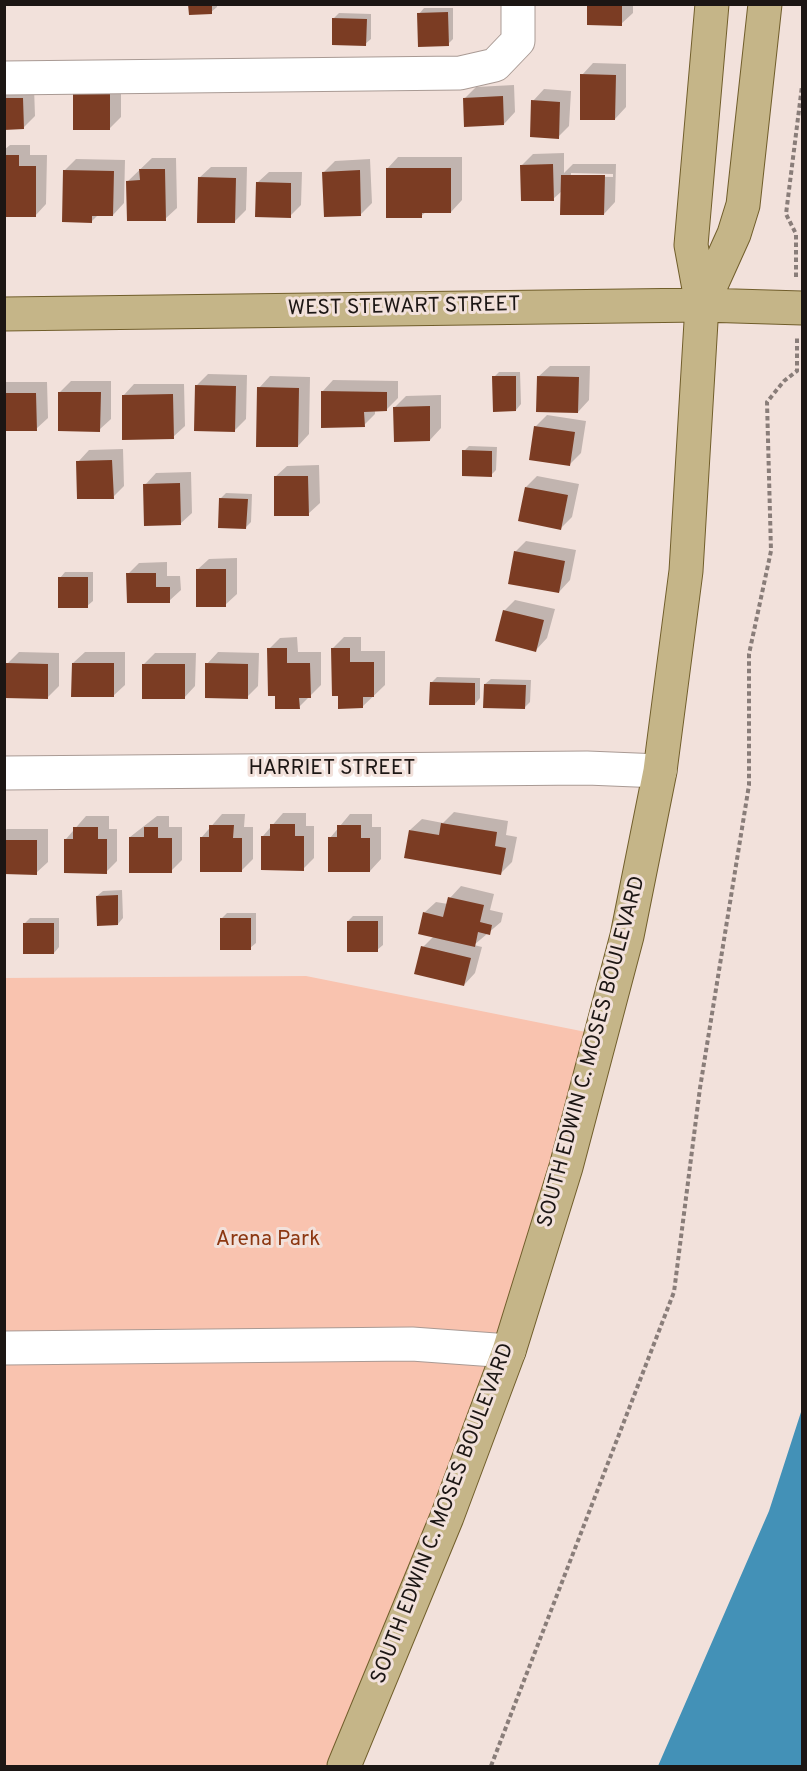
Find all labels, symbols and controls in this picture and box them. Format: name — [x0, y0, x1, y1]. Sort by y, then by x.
street label: WEST STEWART STREET — [287, 293, 521, 323]
street label: HARRIET STREET — [248, 757, 416, 783]
street label: SOUTH EDWIN C. MOSES BOULEVARD — [534, 873, 652, 1231]
park label: Arena Park — [216, 1228, 320, 1254]
street label: SOUTH EDWIN C. MOSES BOULEVARD — [367, 1340, 521, 1688]

